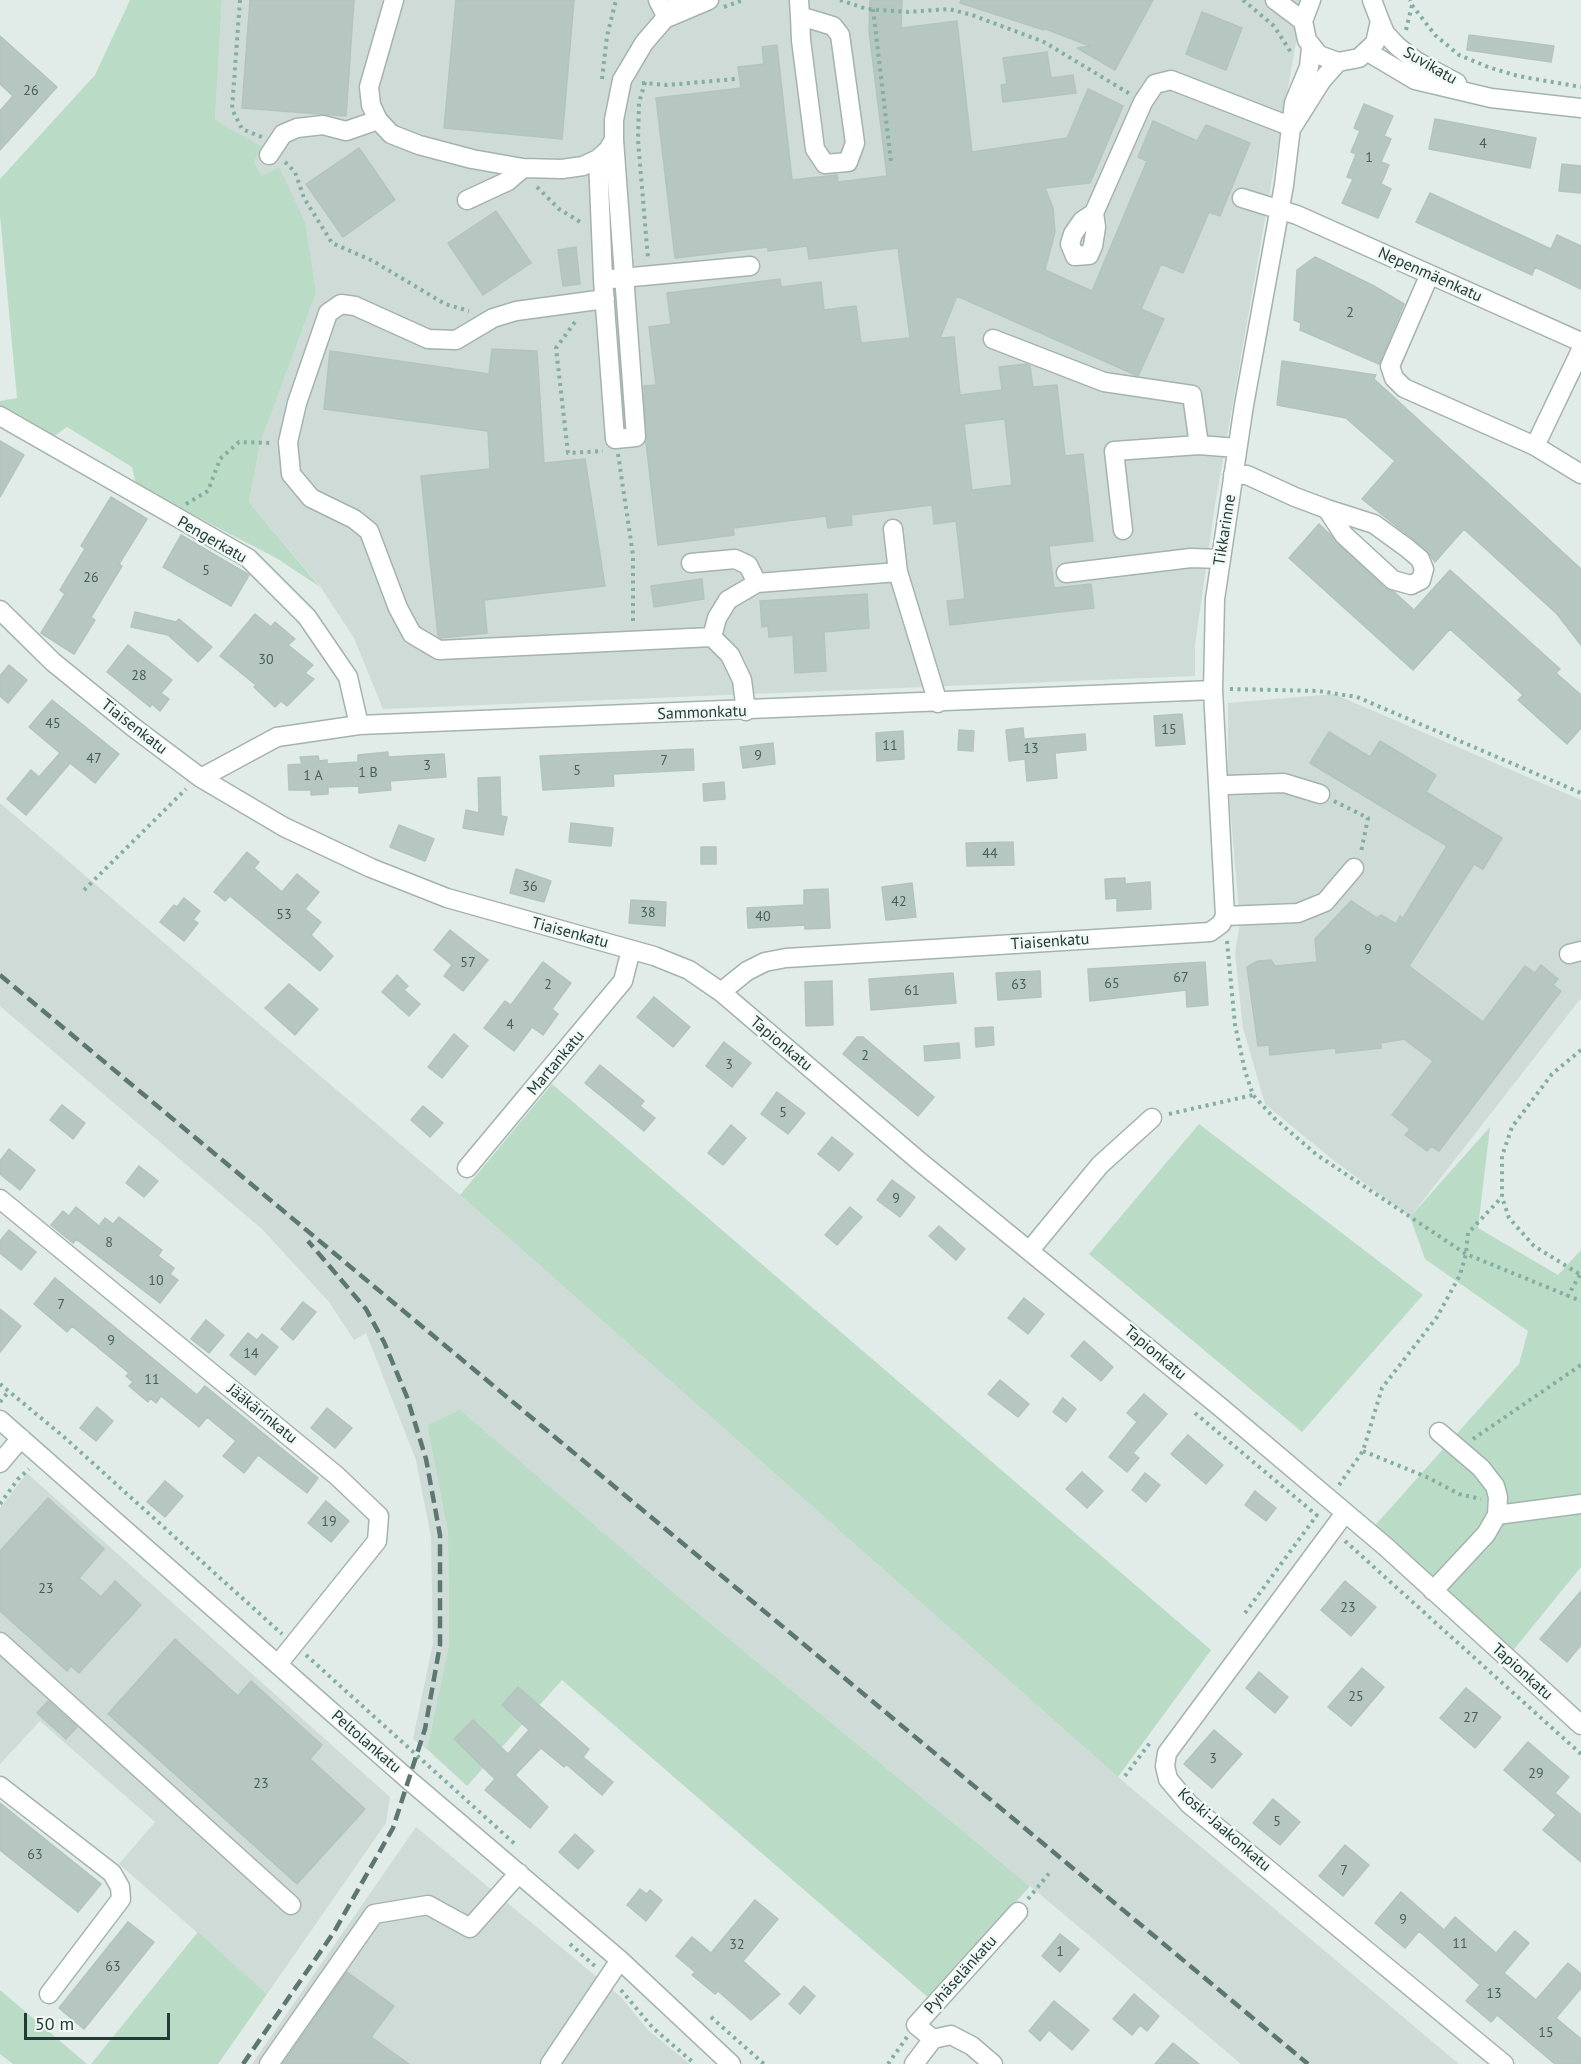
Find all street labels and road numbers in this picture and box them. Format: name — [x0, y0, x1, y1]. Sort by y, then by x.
street label: Suvikatu — [1400, 43, 1460, 89]
street label: Nepenmäenkatu — [1375, 243, 1485, 307]
street label: Tikkarinne — [1210, 493, 1240, 567]
street label: Pengerkatu — [174, 512, 250, 568]
street label: Tiaisenkatu — [97, 695, 171, 759]
street label: Sammonkatu — [657, 702, 747, 724]
street label: Tiaisenkatu — [530, 914, 610, 952]
street label: Tiaisenkatu — [1010, 930, 1090, 954]
street label: Tapionkatu — [746, 1013, 816, 1075]
street label: Martankatu — [523, 1027, 589, 1099]
street label: Tapionkatu — [1120, 1322, 1190, 1384]
street label: Jääkärinkatu — [223, 1380, 301, 1448]
street label: Tapionkatu — [1488, 1640, 1556, 1704]
street label: Peltolankatu — [327, 1707, 405, 1777]
street label: Koski-Jaakonkatu — [1174, 1784, 1274, 1876]
street label: Pyhäselänkatu — [921, 1932, 1001, 2018]

